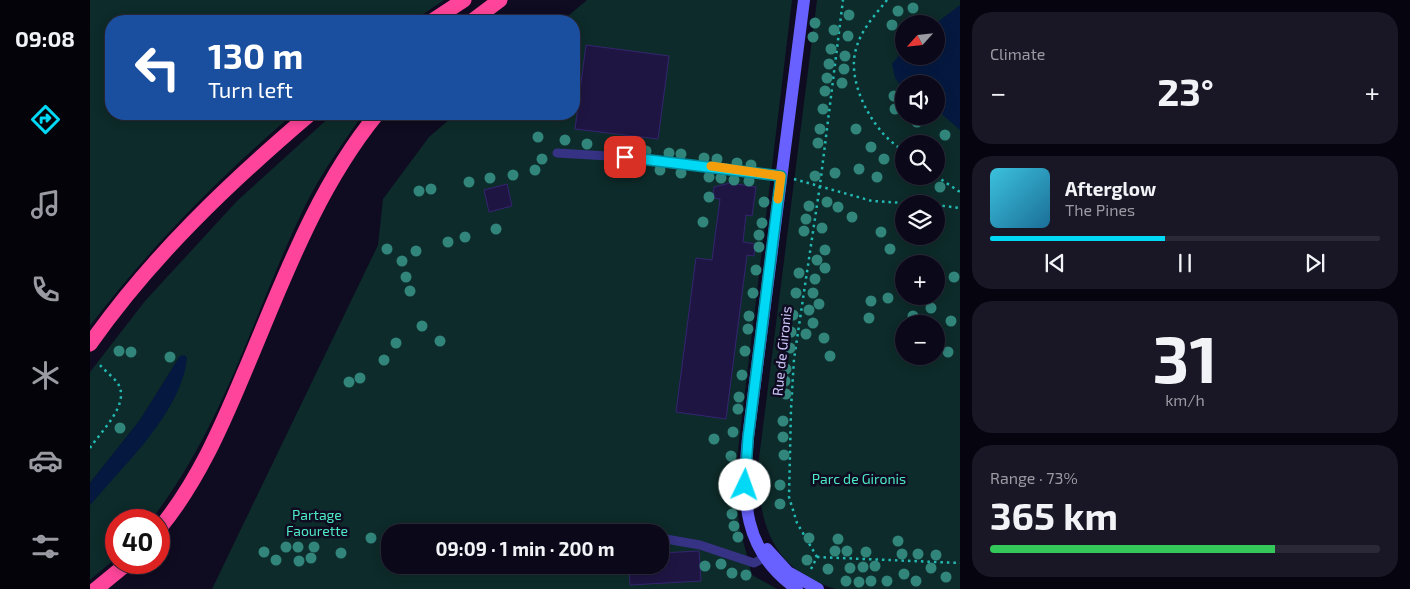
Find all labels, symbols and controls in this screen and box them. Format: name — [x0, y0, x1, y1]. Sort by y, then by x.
north arrow — [895, 15, 945, 65]
map controls — [895, 15, 945, 365]
text: 09:08 — [15, 25, 75, 51]
text: 130 m — [208, 34, 303, 76]
icon: left — [125, 35, 190, 100]
text: Climate — [990, 44, 1045, 63]
text: 23° — [1157, 68, 1214, 114]
button: sound — [895, 75, 945, 125]
text: − — [990, 75, 1006, 109]
text: + — [1365, 75, 1380, 109]
text: Turn left — [208, 76, 293, 102]
icon: directions — [28, 102, 63, 137]
button: search — [895, 135, 945, 185]
pin — [604, 136, 646, 178]
icon: arrive — [611, 143, 639, 171]
text: Afterglow — [1065, 177, 1156, 200]
icon: music — [28, 187, 63, 222]
button: layers — [895, 195, 945, 245]
text: The Pines — [1065, 200, 1135, 219]
icon: previous — [1041, 249, 1069, 277]
icon: pause — [1171, 249, 1199, 277]
icon: next — [1301, 249, 1329, 277]
button: + — [895, 255, 945, 305]
icon: phone — [28, 272, 63, 307]
street label: Rue de Gironis — [768, 305, 795, 397]
button: − — [895, 315, 945, 365]
text: 31 — [1153, 318, 1217, 396]
icon: climate — [28, 358, 63, 393]
text: km/h — [1165, 390, 1205, 409]
icon: car — [28, 443, 63, 478]
position arrow — [718, 458, 770, 510]
text: Range · 73% — [990, 468, 1078, 487]
park label: Parc de Gironis — [812, 470, 906, 487]
text: 365 km — [990, 492, 1118, 538]
park label: Partage Faourette — [286, 506, 348, 539]
speed limit sign: 40 — [105, 509, 170, 574]
icon: filters — [28, 529, 63, 564]
text: 09:09 · 1 min · 200 m — [436, 537, 614, 560]

